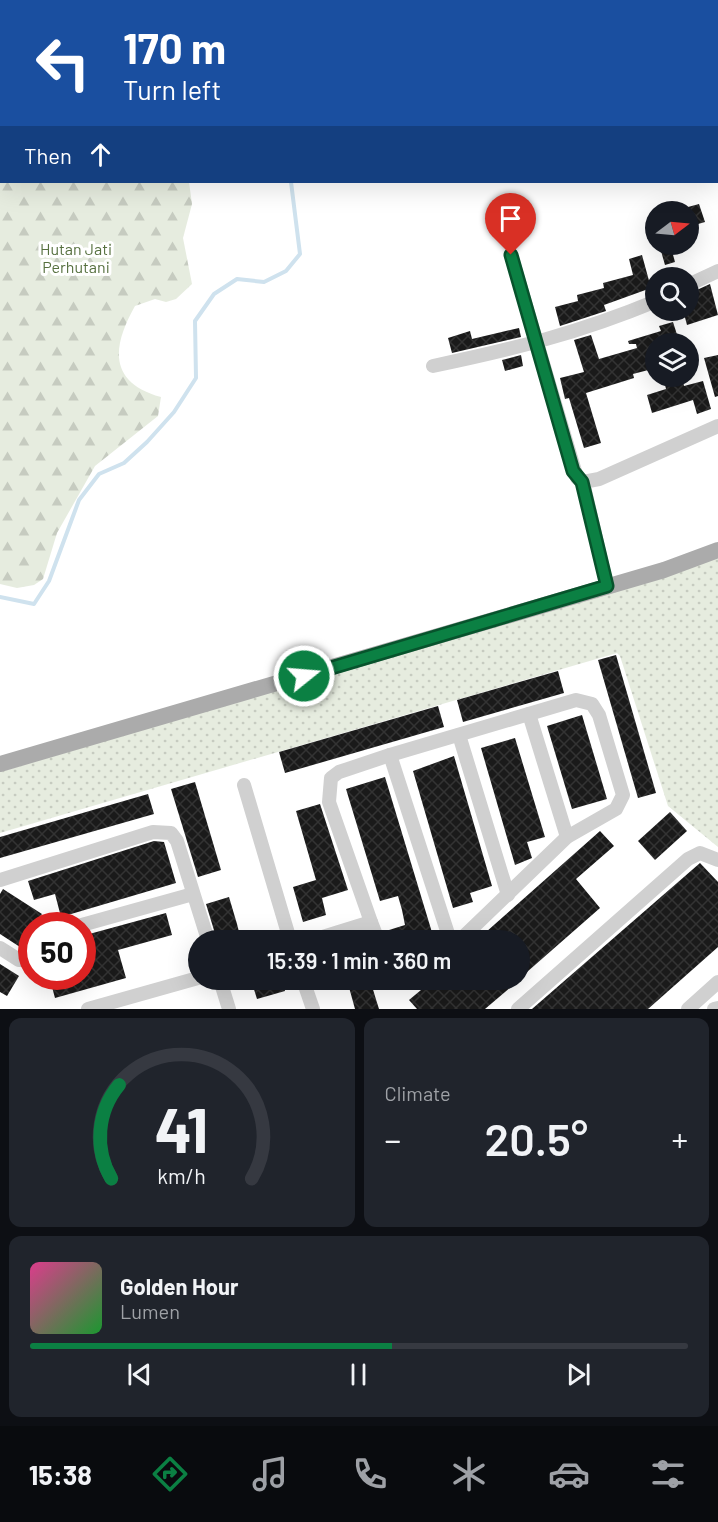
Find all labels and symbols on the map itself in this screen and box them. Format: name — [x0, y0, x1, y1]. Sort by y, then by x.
pin — [485, 193, 536, 255]
north arrow — [645, 201, 699, 255]
park label: Hutan Jati Perhutani — [40, 239, 112, 276]
position arrow — [272, 644, 336, 708]
speed limit sign: 50 — [18, 912, 96, 990]

